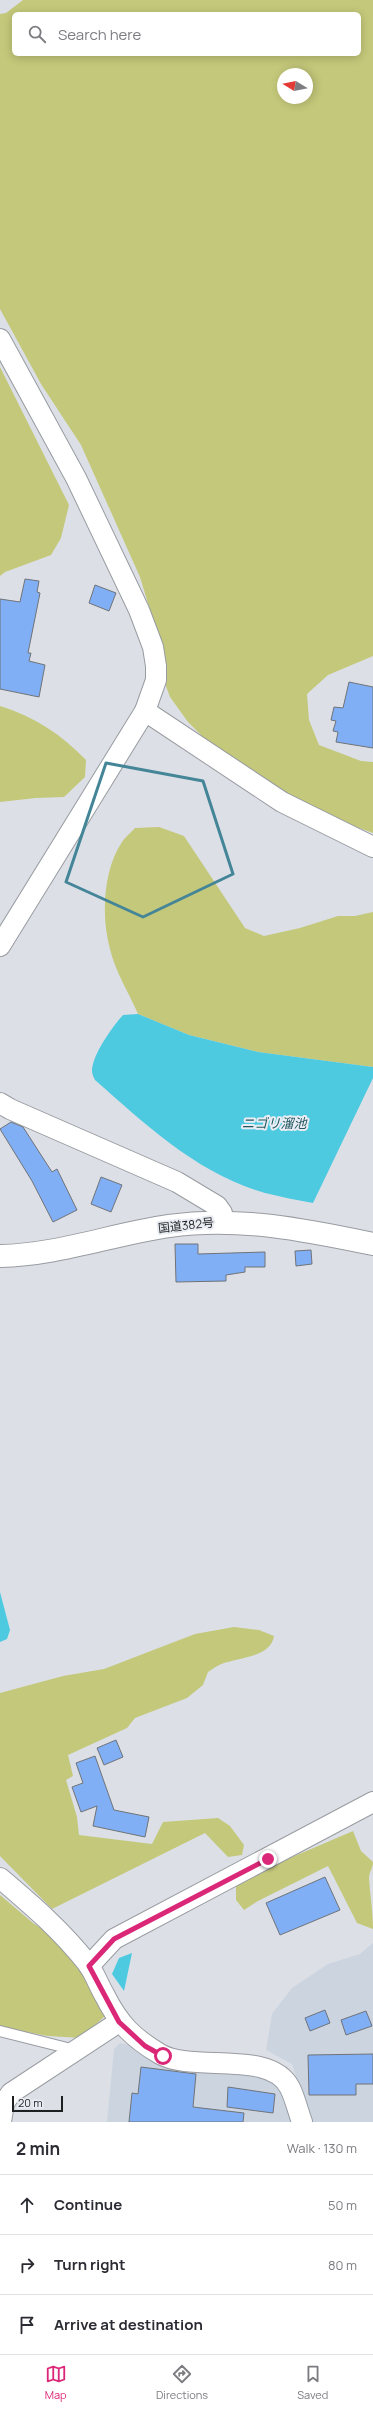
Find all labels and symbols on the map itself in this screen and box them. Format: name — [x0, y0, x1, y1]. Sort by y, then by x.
north arrow — [277, 68, 313, 104]
water label: ニゴリ溜池 — [241, 1114, 308, 1132]
street label: 国道382号 — [157, 1214, 215, 1236]
route end — [259, 1850, 277, 1868]
route start — [154, 2047, 172, 2065]
scale bar — [12, 2094, 63, 2113]

